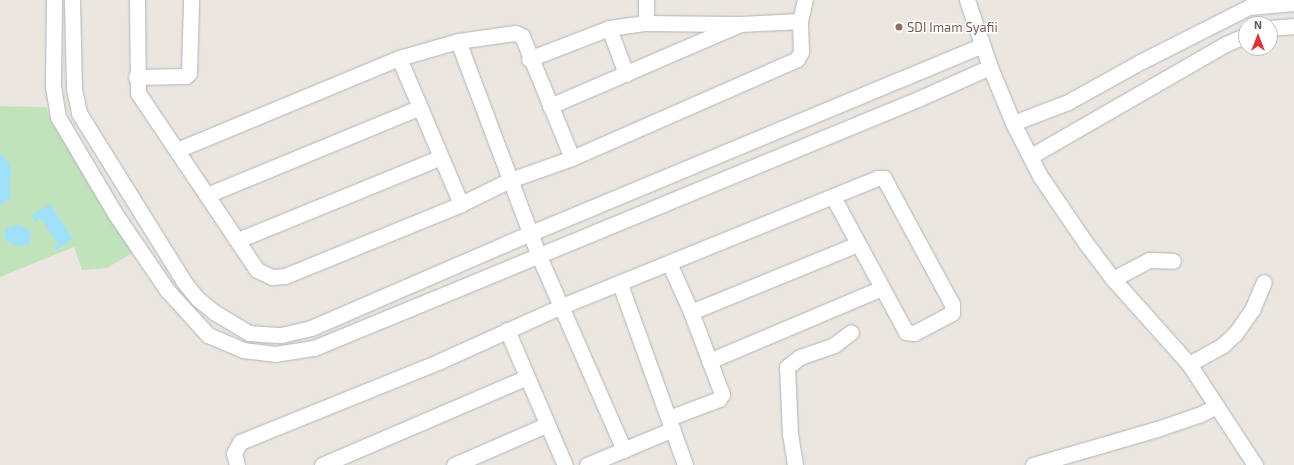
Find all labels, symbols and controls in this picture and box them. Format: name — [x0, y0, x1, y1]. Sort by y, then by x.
north arrow — [1238, 16, 1278, 56]
text: N — [1254, 18, 1262, 31]
place label: SDI Imam Syafii — [907, 19, 998, 35]
marker: SDI Imam Syafii — [894, 22, 904, 32]

